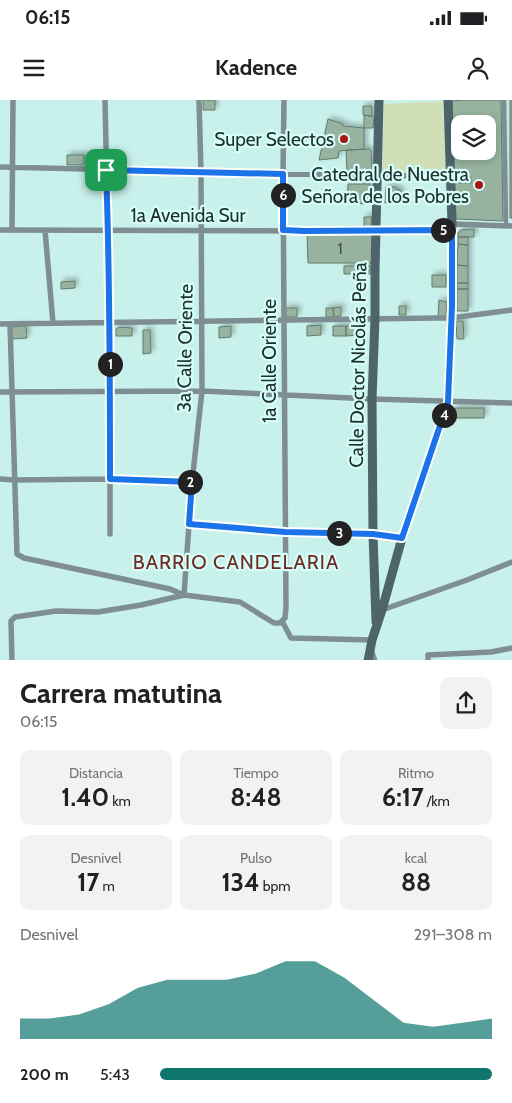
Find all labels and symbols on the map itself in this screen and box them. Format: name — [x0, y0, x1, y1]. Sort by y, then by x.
place label: Super Selectos — [214, 128, 334, 151]
marker: Super Selectos — [338, 133, 350, 145]
pin — [85, 149, 127, 191]
place label: Catedral de Nuestra Señora de los Pobres — [301, 163, 469, 208]
marker: Catedral de Nuestra Señora de los Pobres — [473, 179, 485, 191]
pin: 6 — [270, 182, 296, 208]
street label: 1a Avenida Sur — [130, 204, 246, 227]
pin: 5 — [430, 218, 456, 242]
house number: 1 — [337, 239, 343, 258]
street label: Calle Doctor Nicolás Peña — [345, 262, 371, 468]
street label: 3a Calle Oriente — [172, 283, 198, 412]
street label: 1a Calle Oriente — [258, 299, 281, 423]
pin: 1 — [98, 352, 122, 376]
pin: 4 — [432, 402, 456, 428]
pin: 2 — [178, 470, 202, 494]
pin: 3 — [326, 520, 352, 546]
district label: BARRIO CANDELARIA — [133, 550, 339, 574]

